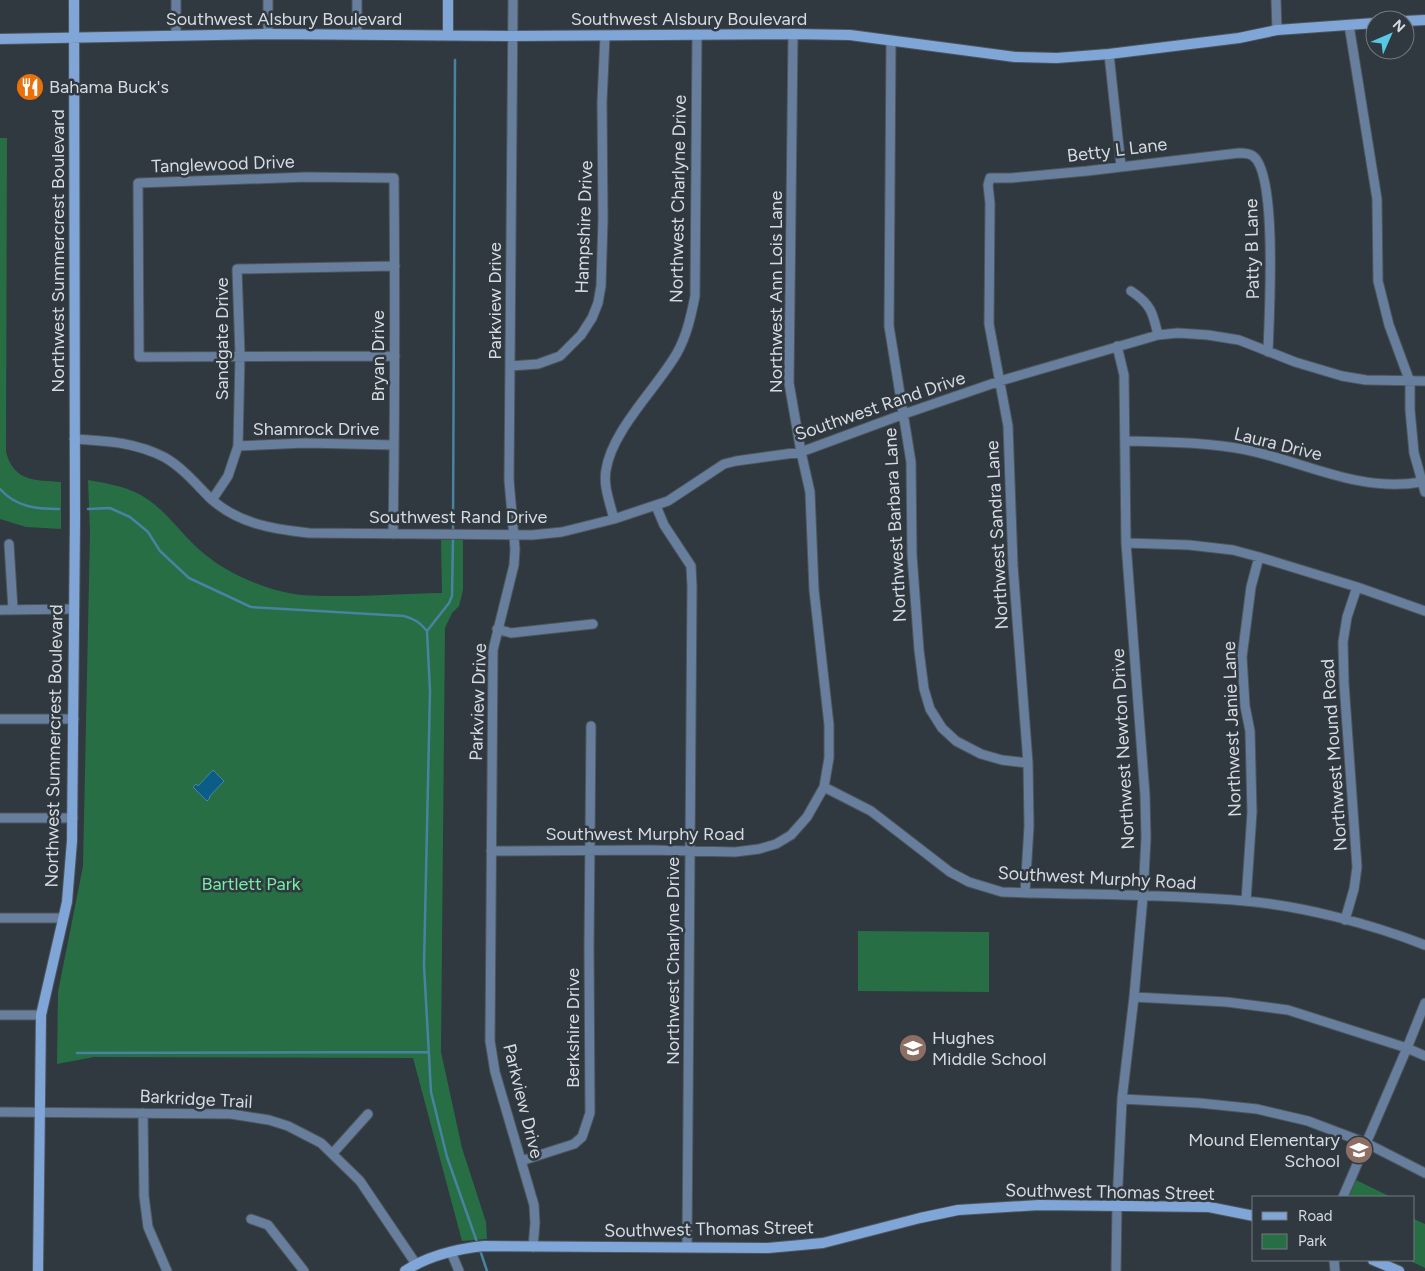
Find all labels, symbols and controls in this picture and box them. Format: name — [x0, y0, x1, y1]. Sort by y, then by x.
street label: Southwest Alsbury Boulevard — [166, 8, 402, 30]
street label: Southwest Alsbury Boulevard — [571, 8, 807, 30]
north arrow — [1365, 10, 1415, 60]
text: N — [1389, 16, 1409, 36]
restaurant icon: Bahama Buck's — [15, 72, 45, 102]
place label: Bahama Buck's — [49, 76, 169, 98]
street label: Northwest Charlyne Drive — [665, 95, 691, 303]
street label: Northwest Summercrest Boulevard — [47, 109, 69, 393]
street label: Betty L Lane — [1066, 133, 1168, 167]
street label: Tanglewood Drive — [151, 150, 295, 177]
street label: Hampshire Drive — [571, 160, 597, 294]
street label: Northwest Ann Lois Lane — [765, 191, 787, 393]
street label: Patty B Lane — [1240, 198, 1264, 300]
street label: Parkview Drive — [484, 242, 506, 360]
street label: Sandgate Drive — [211, 277, 233, 401]
street label: Bryan Drive — [367, 310, 389, 402]
street label: Southwest Rand Drive — [792, 366, 968, 445]
street label: Shamrock Drive — [253, 418, 379, 440]
street label: Laura Drive — [1232, 422, 1324, 466]
street label: Northwest Barbara Lane — [879, 427, 911, 623]
street label: Northwest Sandra Lane — [981, 440, 1013, 630]
street label: Southwest Rand Drive — [369, 506, 548, 528]
street label: Northwest Summercrest Boulevard — [41, 604, 67, 888]
street label: Northwest Janie Lane — [1218, 641, 1246, 817]
street label: Parkview Drive — [465, 643, 491, 761]
street label: Northwest Newton Drive — [1107, 648, 1139, 850]
street label: Northwest Mound Road — [1316, 658, 1352, 852]
street label: Southwest Murphy Road — [546, 823, 744, 845]
street label: Northwest Charlyne Drive — [662, 857, 684, 1065]
street label: Southwest Murphy Road — [997, 862, 1197, 894]
park label: Bartlett Park — [201, 873, 301, 895]
street label: Berkshire Drive — [562, 968, 584, 1088]
place label: Hughes Middle School — [932, 1027, 1046, 1070]
school or university icon: Hughes Middle School — [898, 1033, 928, 1063]
street label: Parkview Drive — [498, 1041, 548, 1161]
street label: Barkridge Trail — [139, 1085, 253, 1113]
place label: Mound Elementary School — [1188, 1129, 1341, 1172]
school or university icon: Mound Elementary School — [1344, 1135, 1374, 1165]
street label: Southwest Thomas Street — [1005, 1179, 1215, 1205]
legend — [1252, 1196, 1415, 1261]
text: Road — [1298, 1207, 1333, 1225]
street label: Southwest Thomas Street — [604, 1216, 814, 1242]
text: Park — [1298, 1232, 1327, 1250]

